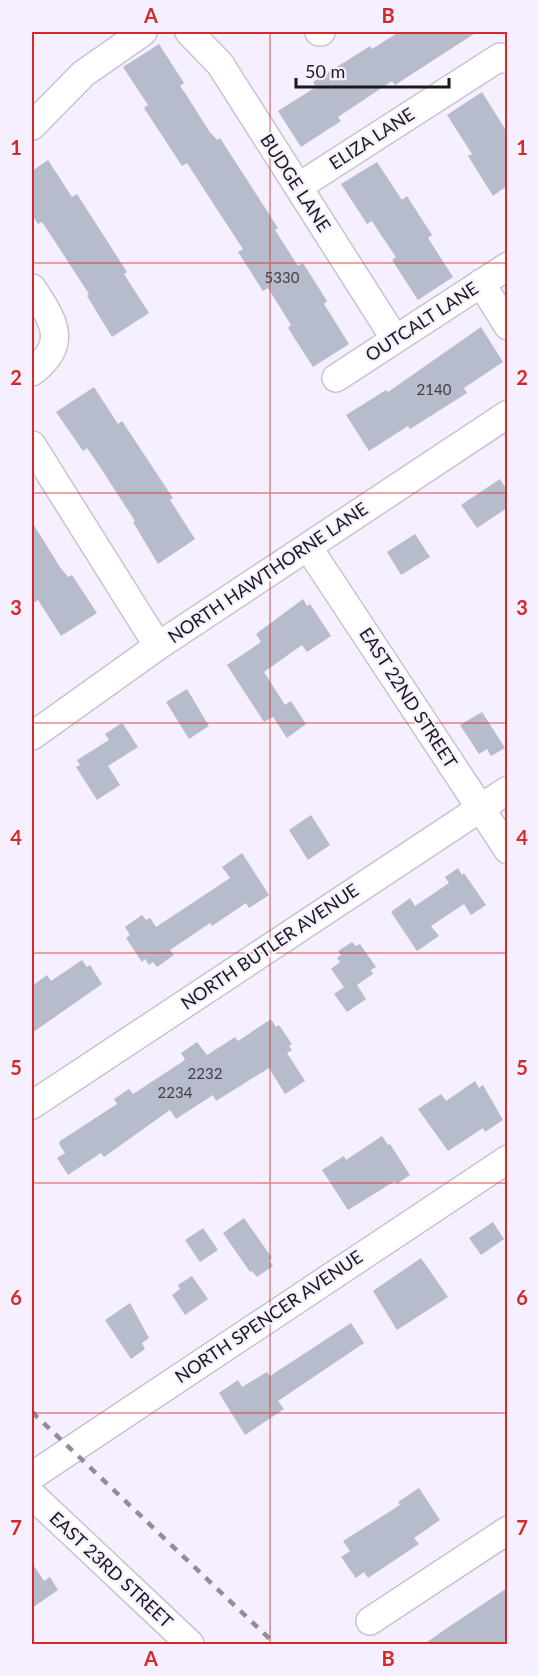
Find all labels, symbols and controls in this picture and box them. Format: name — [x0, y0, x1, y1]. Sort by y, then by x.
text: A — [143, 3, 158, 27]
text: B — [381, 3, 395, 27]
scale bar — [296, 51, 449, 89]
text: 50 m — [305, 60, 345, 82]
street label: ELIZA LANE — [325, 102, 418, 174]
street label: BUDGE LANE — [256, 129, 336, 236]
text: 1 — [10, 135, 22, 159]
text: 1 — [516, 135, 528, 159]
house number: 5330 — [265, 268, 300, 286]
street label: OUTCALT LANE — [361, 277, 482, 366]
text: 2 — [10, 365, 22, 389]
text: 2 — [516, 365, 528, 389]
house number: 2140 — [417, 380, 452, 398]
street label: NORTH HAWTHORNE LANE — [163, 497, 371, 647]
text: 3 — [10, 595, 22, 619]
text: 3 — [516, 595, 528, 619]
street label: EAST 22ND STREET — [355, 623, 463, 772]
text: 4 — [10, 825, 22, 849]
text: 4 — [516, 825, 528, 849]
street label: NORTH BUTLER AVENUE — [176, 878, 362, 1014]
text: 5 — [10, 1055, 22, 1079]
text: 5 — [516, 1055, 528, 1079]
house number: 2232 — [188, 1064, 222, 1082]
house number: 2234 — [158, 1083, 193, 1101]
street label: NORTH SPENCER AVENUE — [170, 1245, 366, 1387]
text: 6 — [10, 1285, 22, 1309]
text: 6 — [516, 1285, 528, 1309]
street label: EAST 23RD STREET — [45, 1506, 178, 1632]
text: 7 — [10, 1515, 22, 1539]
text: 7 — [516, 1515, 528, 1539]
text: A — [143, 1646, 158, 1670]
text: B — [381, 1646, 395, 1670]

